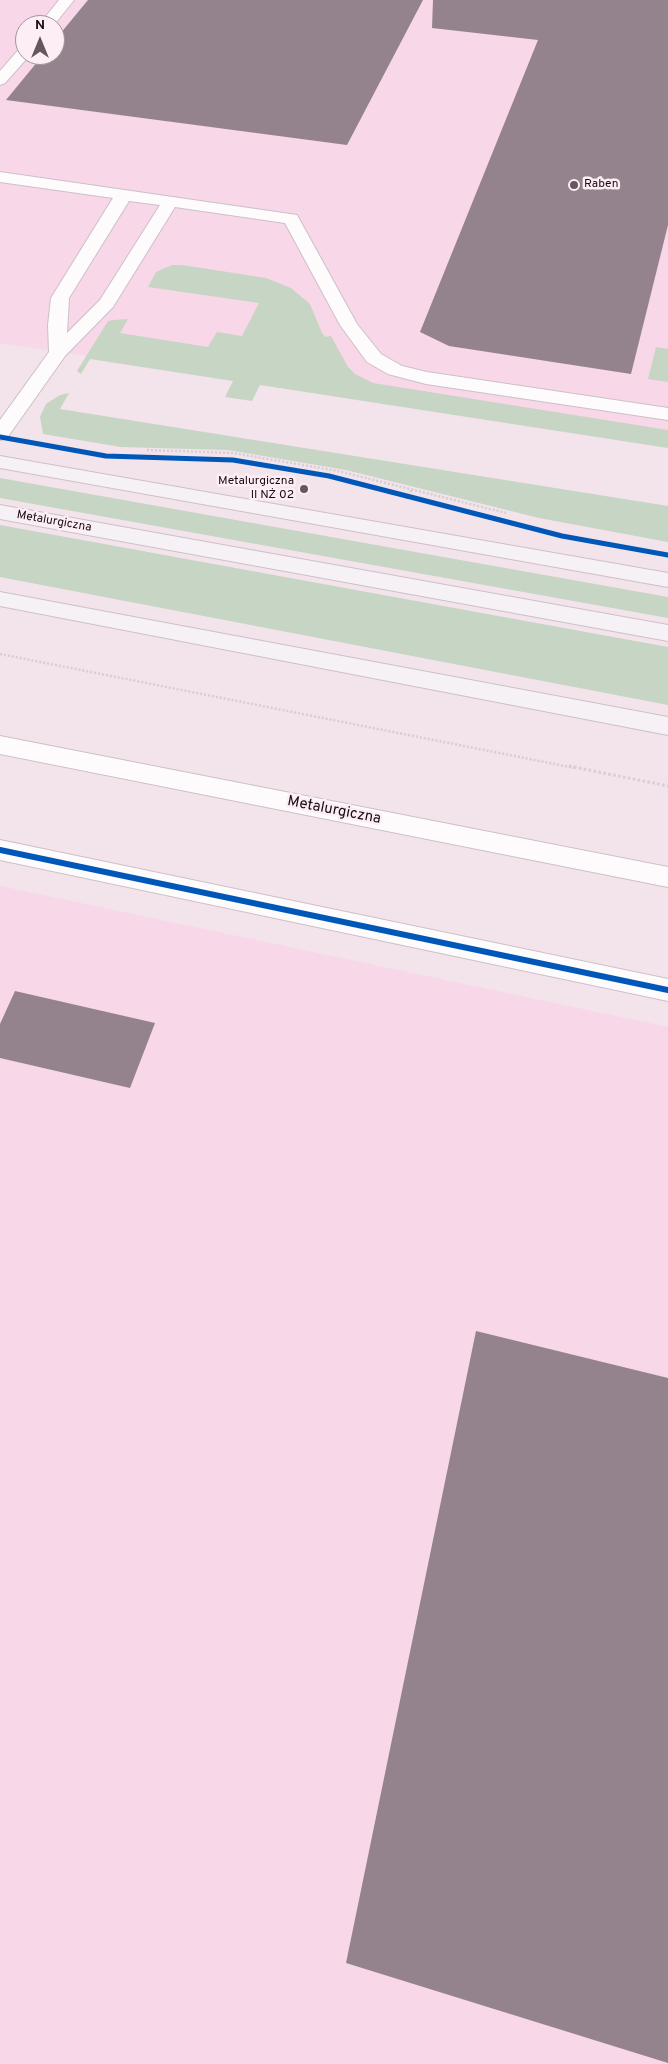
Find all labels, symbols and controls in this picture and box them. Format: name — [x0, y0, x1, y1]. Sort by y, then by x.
north arrow — [15, 15, 65, 65]
text: N — [35, 17, 45, 34]
place label: Raben — [584, 178, 618, 192]
marker: Raben — [568, 179, 580, 191]
place label: Metalurgiczna II NŻ 02 — [218, 475, 294, 503]
marker: Metalurgiczna II NŻ 02 — [298, 483, 310, 495]
street label: Metalurgiczna — [15, 508, 93, 536]
street label: Metalurgiczna — [286, 793, 382, 829]

